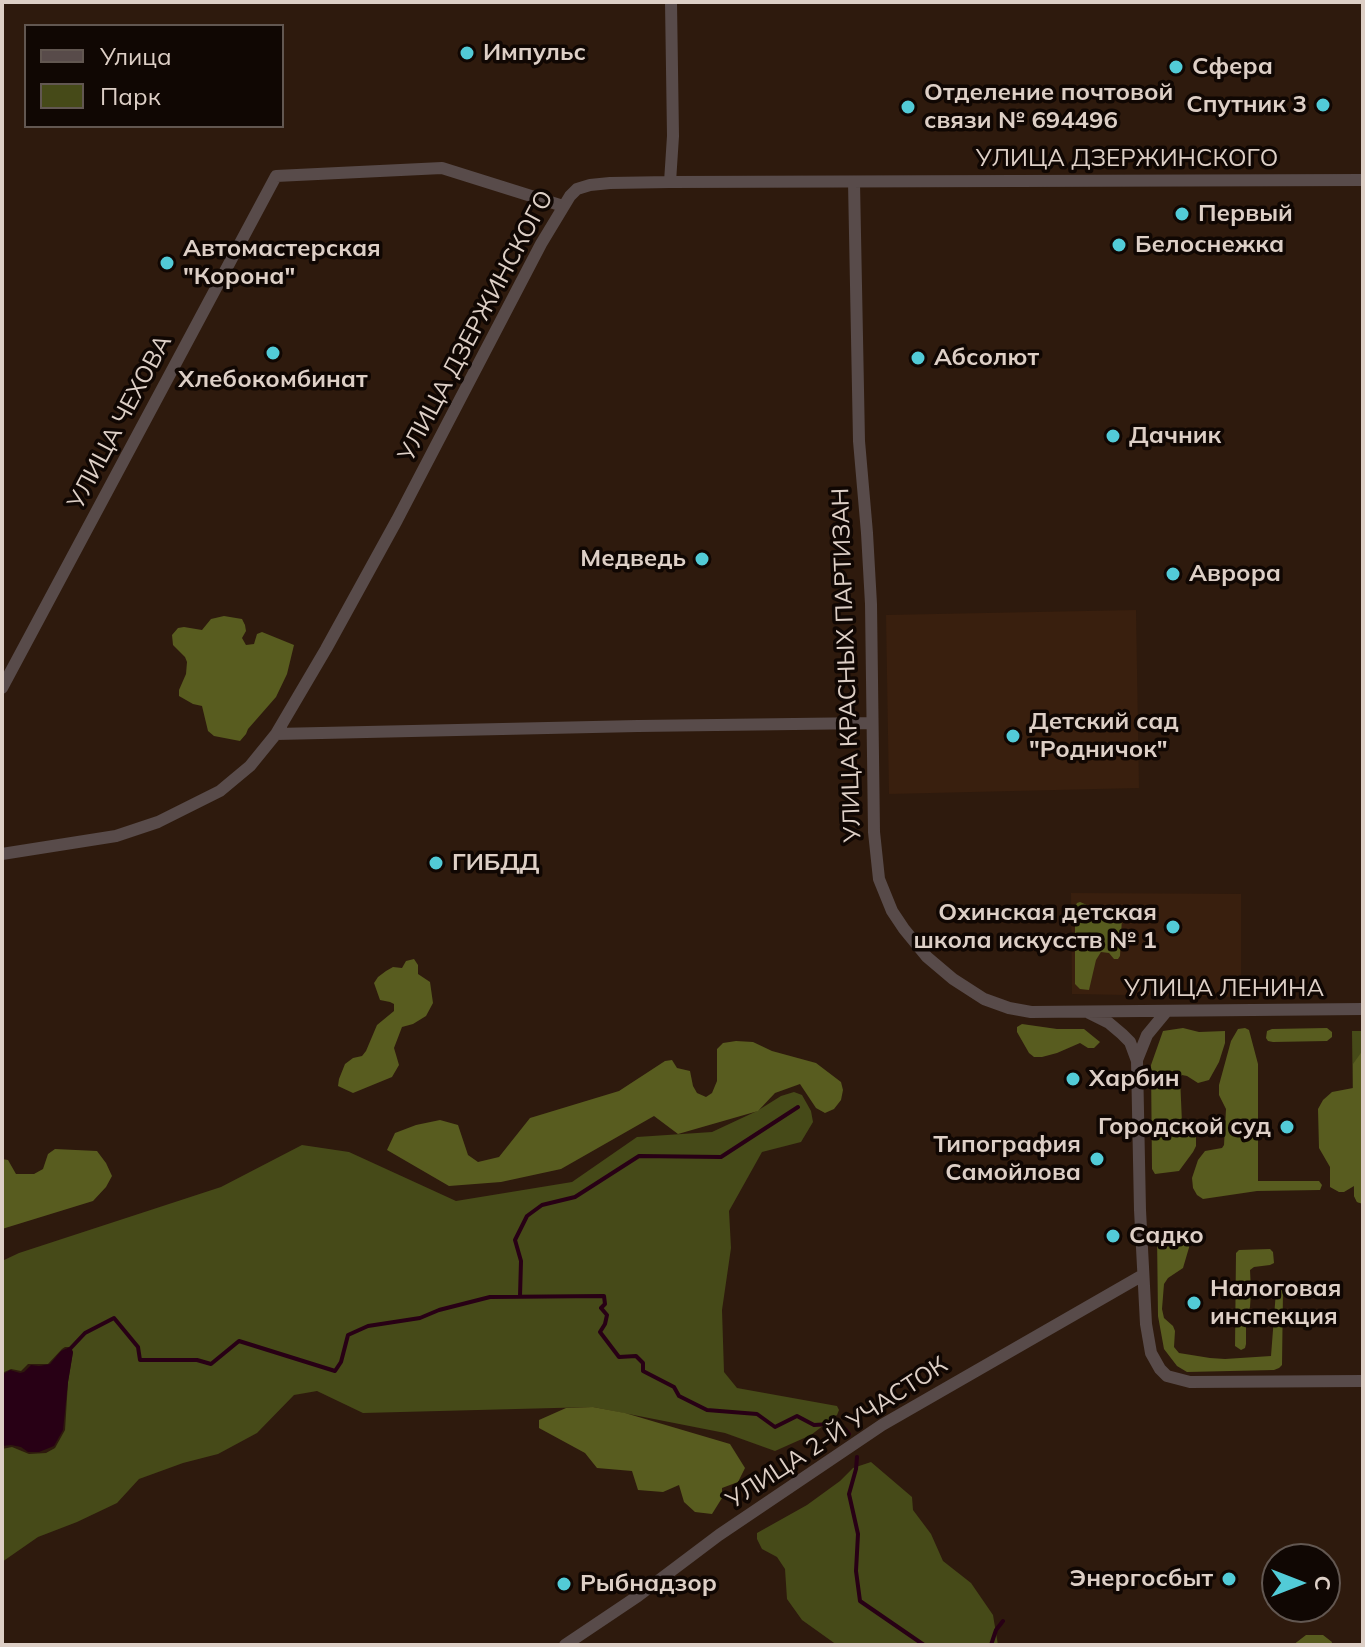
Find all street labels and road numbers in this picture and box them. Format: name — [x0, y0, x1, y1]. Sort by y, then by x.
street label: УЛИЦА ДЗЕРЖИНСКОГО — [976, 145, 1278, 173]
street label: УЛИЦА ДЗЕРЖИНСКОГО — [392, 186, 560, 466]
street label: УЛИЦА ЧЕХОВА — [62, 330, 178, 514]
street label: УЛИЦА КРАСНЫХ ПАРТИЗАН — [826, 487, 868, 843]
street label: УЛИЦА ЛЕНИНА — [1124, 975, 1324, 1003]
street label: УЛИЦА 2-Й УЧАСТОК — [721, 1351, 953, 1515]

